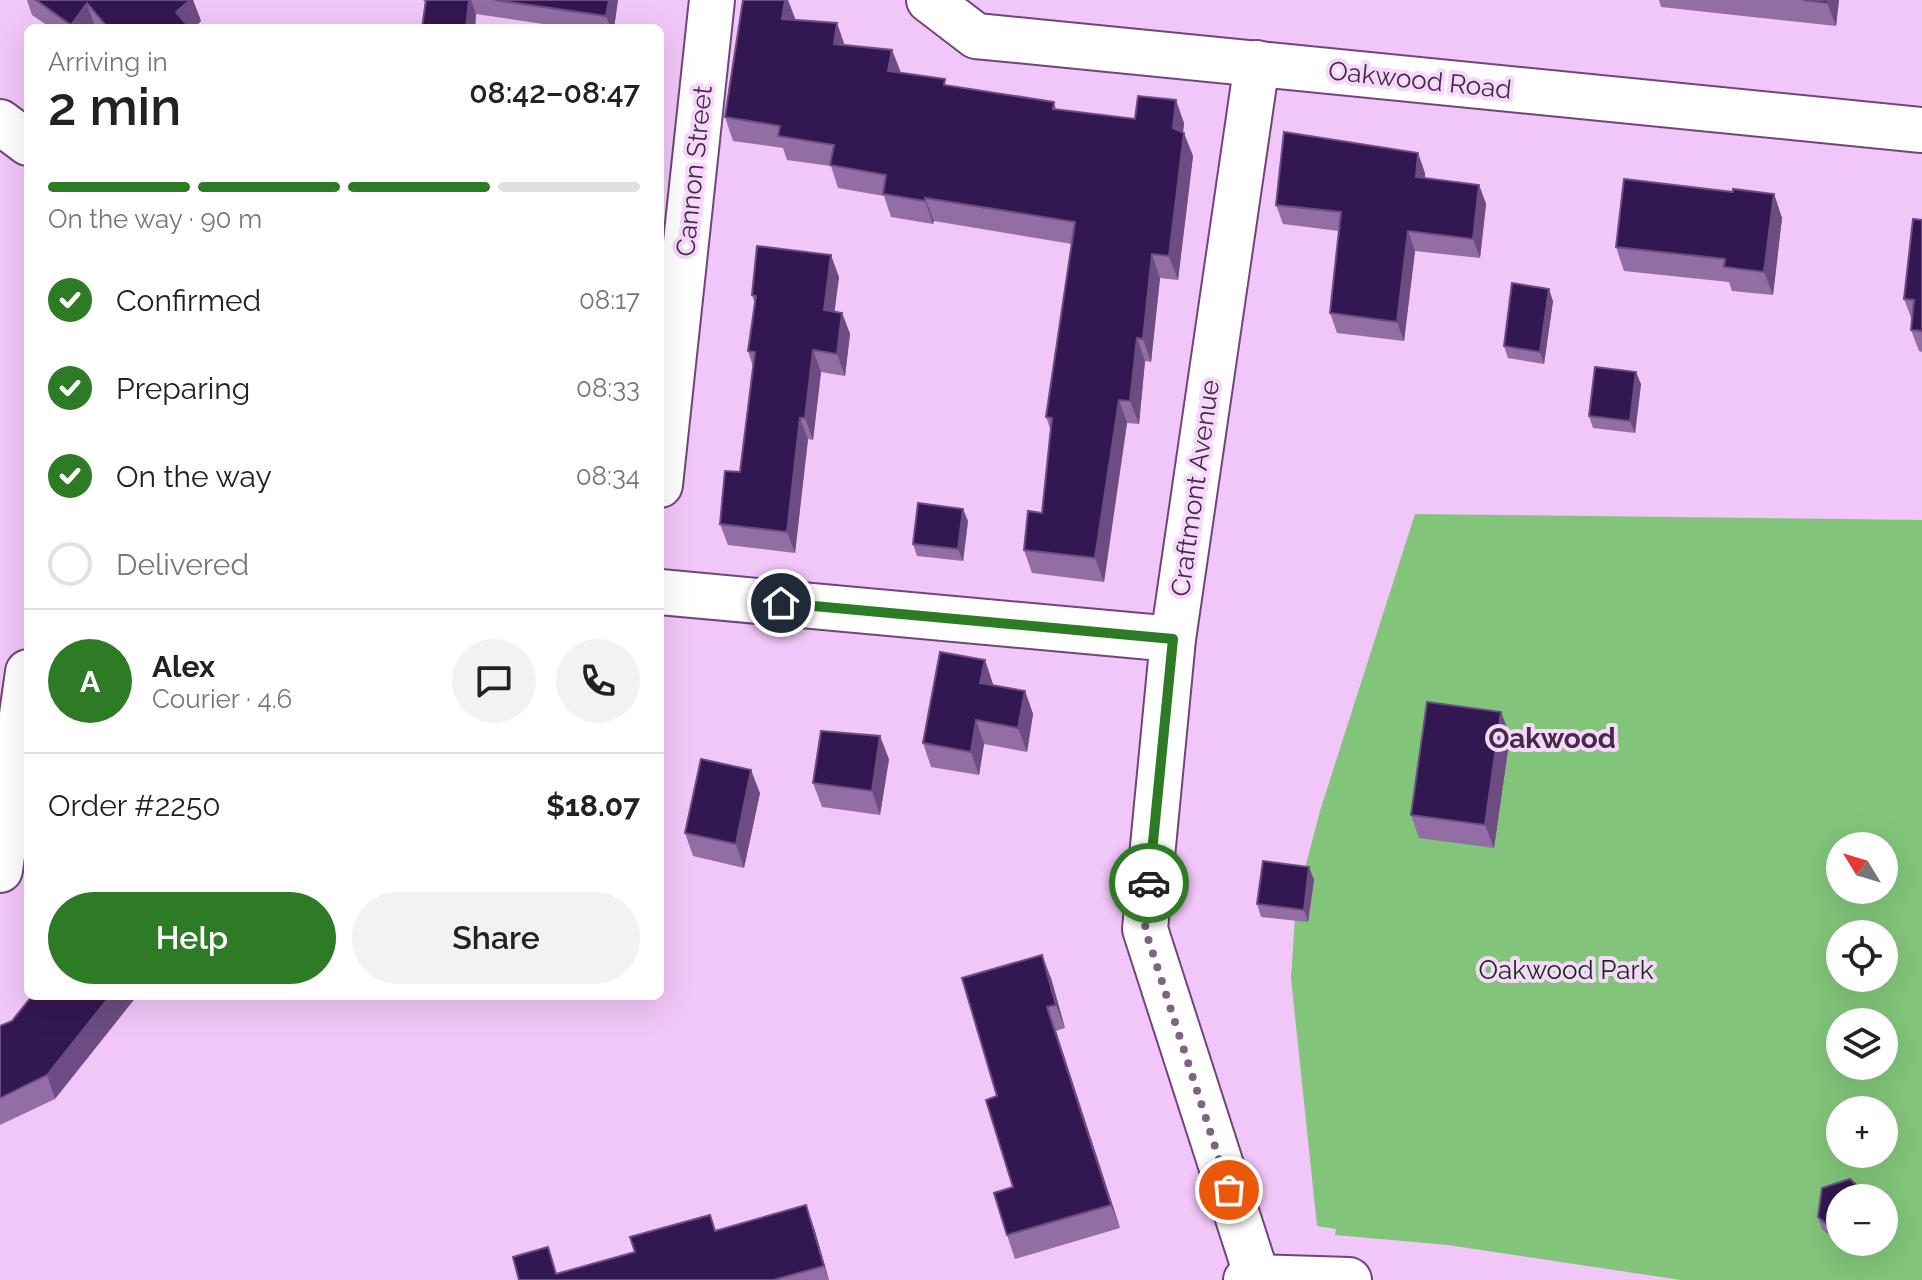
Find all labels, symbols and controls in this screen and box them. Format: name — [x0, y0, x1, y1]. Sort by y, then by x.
text: Arriving in — [48, 47, 168, 77]
street label: Oakwood Road — [1327, 55, 1513, 105]
text: 08:42–08:47 — [469, 75, 640, 110]
text: 2 min — [48, 76, 181, 137]
street label: Cannon Street — [670, 84, 718, 258]
text: On the way · 90 m — [48, 204, 262, 234]
icon: check — [48, 278, 92, 322]
text: Confirmed — [116, 283, 261, 318]
text: 08:17 — [579, 285, 640, 315]
icon: check — [48, 366, 92, 410]
text: Preparing — [116, 371, 250, 406]
text: 08:33 — [576, 373, 640, 403]
street label: Craftmont Avenue — [1165, 378, 1225, 598]
icon: check — [48, 454, 92, 498]
text: On the way — [116, 459, 272, 494]
text: 08:34 — [576, 461, 640, 491]
text: Delivered — [116, 547, 249, 582]
pin — [747, 569, 815, 637]
icon: home — [759, 581, 803, 625]
button: chat — [452, 639, 536, 723]
button: phone — [556, 639, 640, 723]
text: Alex — [152, 649, 215, 684]
text: A — [80, 664, 100, 699]
text: Courier · 4.6 — [152, 684, 292, 714]
district label: Oakwood — [1488, 722, 1616, 755]
text: Order #2250 — [48, 788, 221, 823]
text: $18.07 — [546, 788, 640, 823]
north arrow — [1826, 832, 1898, 904]
map controls — [1826, 832, 1898, 1256]
courier — [1109, 843, 1189, 923]
icon: car — [1127, 861, 1171, 905]
button: Help — [48, 892, 336, 984]
button: Share — [352, 892, 640, 984]
button: locate — [1826, 920, 1898, 992]
park label: Oakwood Park — [1479, 955, 1654, 985]
button: layers — [1826, 1008, 1898, 1080]
button: + — [1826, 1096, 1898, 1168]
pin — [1195, 1156, 1263, 1224]
icon: bag — [1207, 1168, 1251, 1212]
button: − — [1826, 1184, 1898, 1256]

